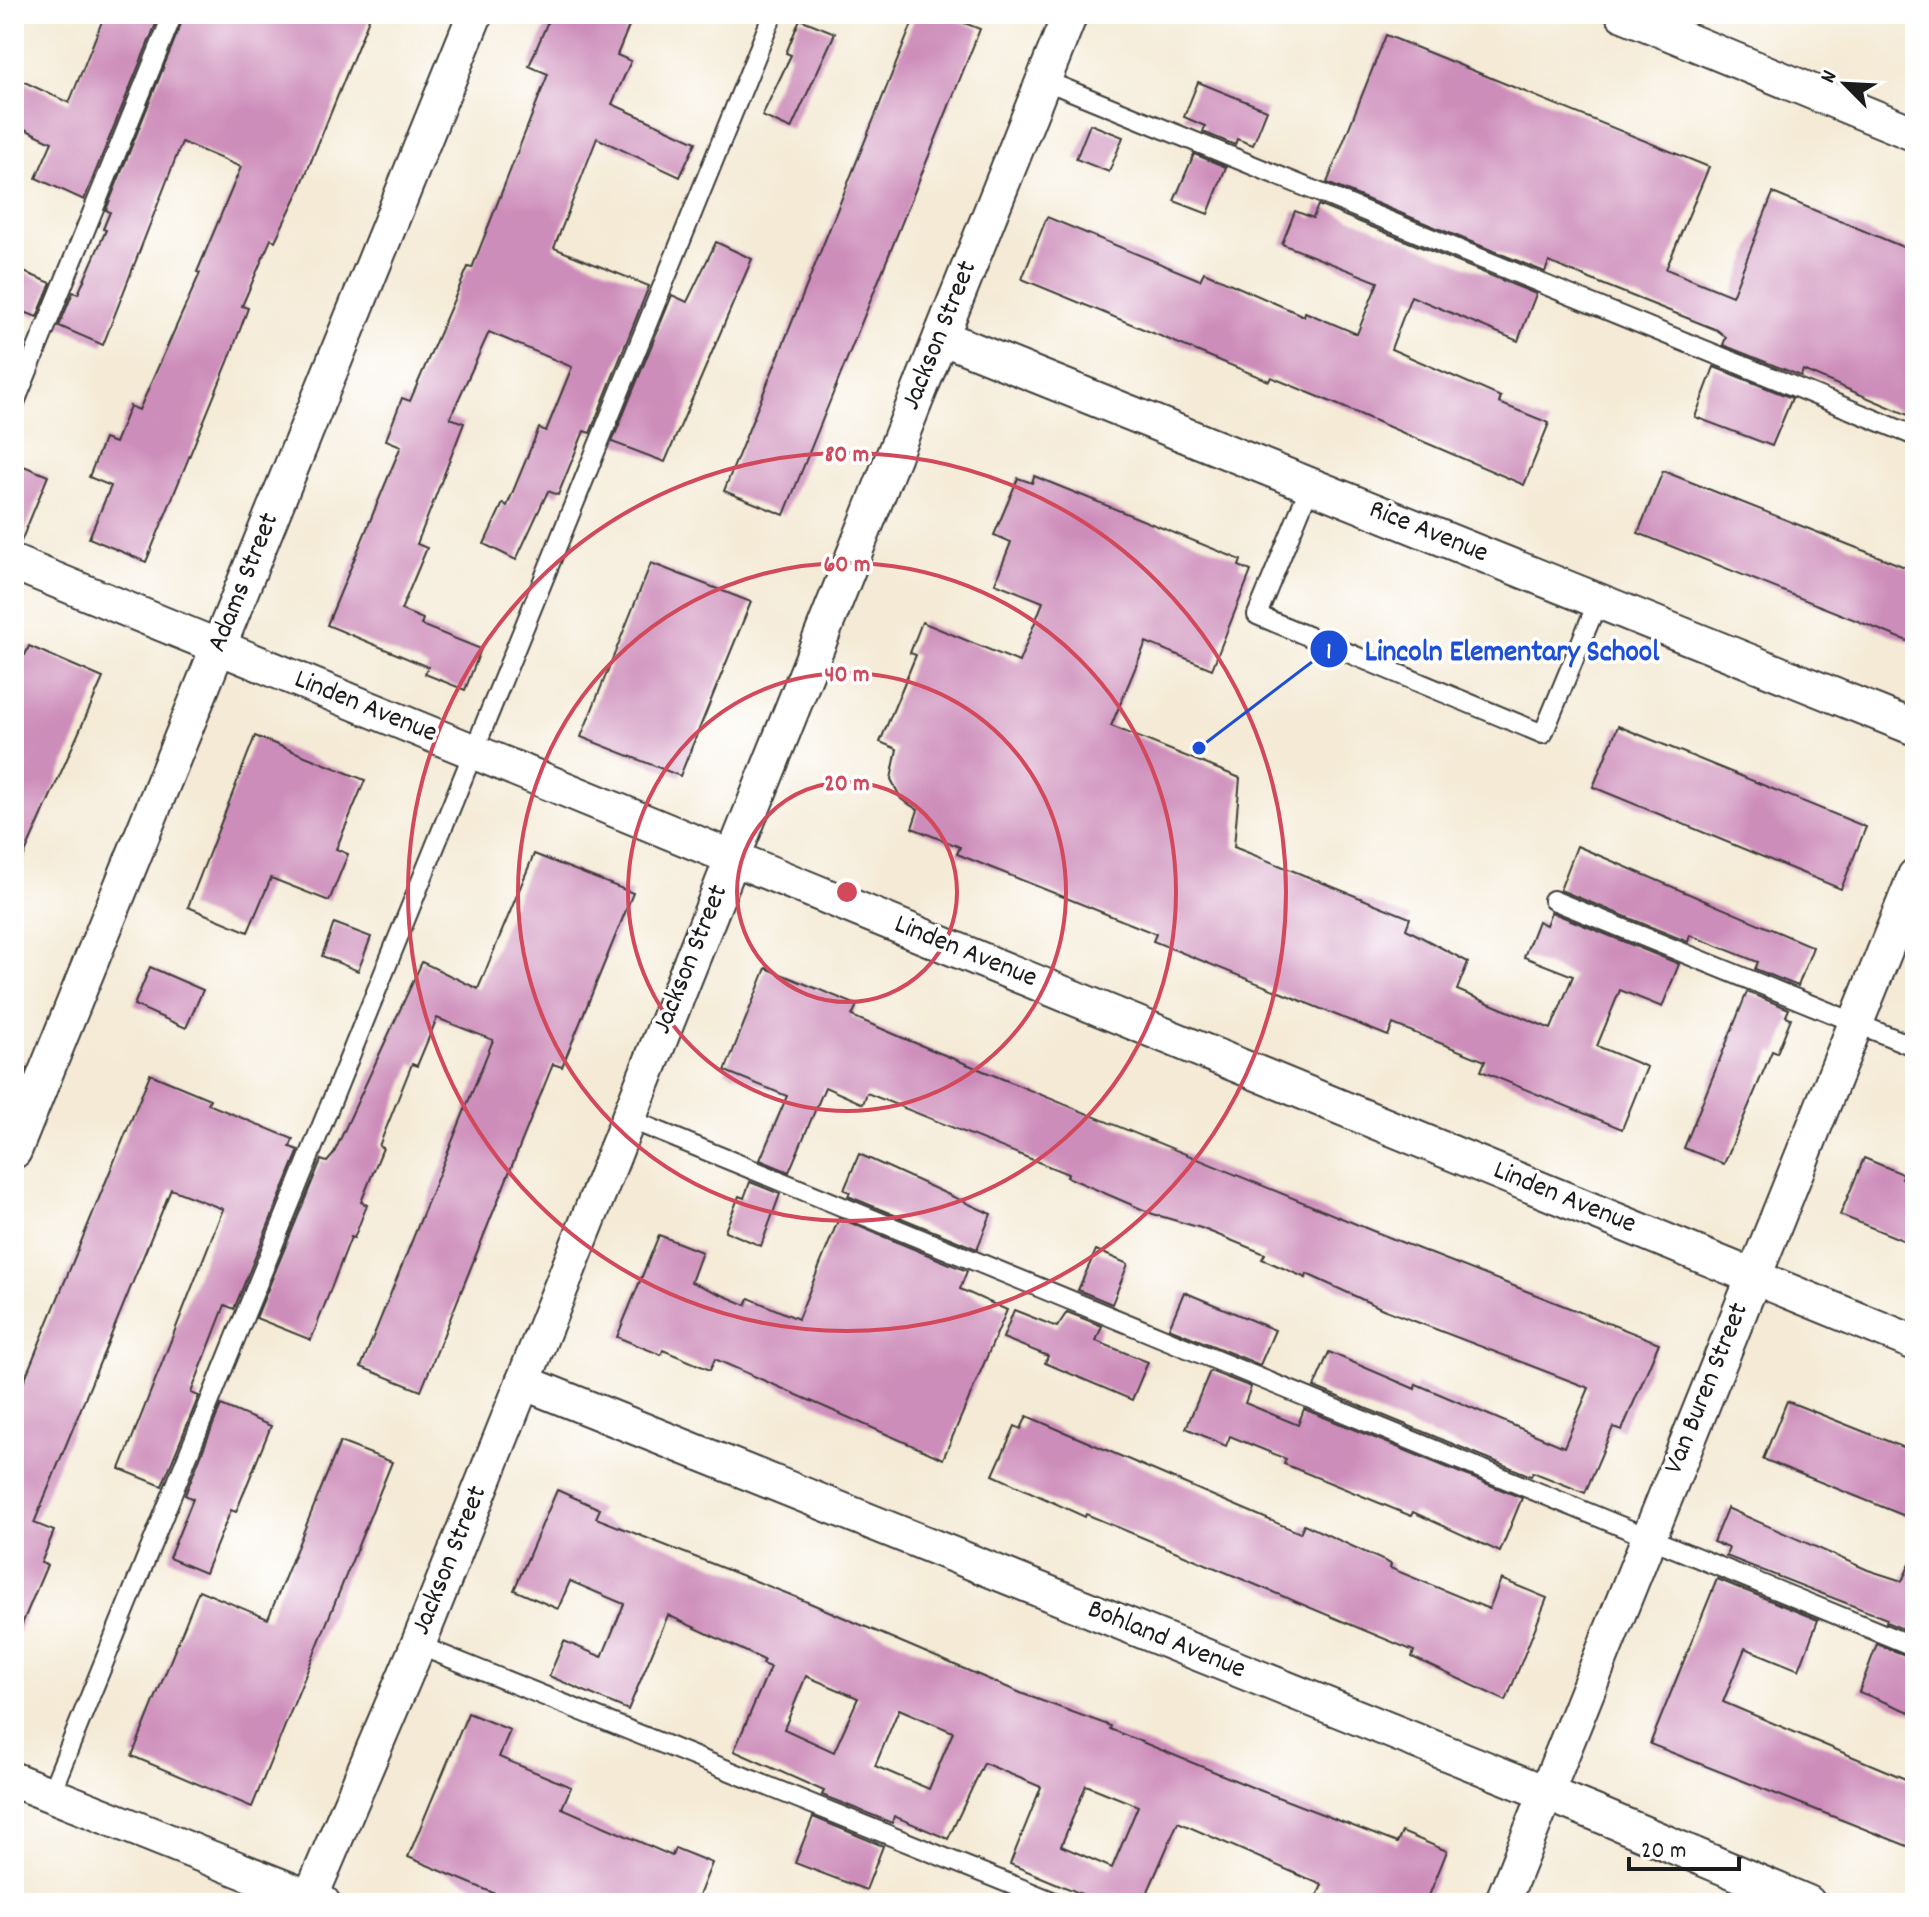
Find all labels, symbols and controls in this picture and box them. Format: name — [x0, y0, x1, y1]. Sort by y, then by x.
north arrow — [1805, 44, 1885, 124]
text: N — [1814, 66, 1846, 89]
street label: Jackson Street — [893, 255, 989, 417]
text: 80 m — [825, 439, 869, 473]
street label: Rice Avenue — [1362, 491, 1494, 575]
street label: Adams Street — [199, 507, 291, 659]
text: 60 m — [824, 549, 870, 583]
callout: Lincoln Elementary School — [1309, 622, 1676, 676]
text: Lincoln Elementary School — [1365, 633, 1660, 676]
text: 1 — [1326, 636, 1332, 670]
text: 40 m — [824, 659, 870, 693]
street label: Linden Avenue — [288, 661, 442, 755]
text: 20 m — [824, 768, 870, 802]
centre of rings — [833, 878, 861, 906]
street label: Jackson Street — [644, 879, 740, 1041]
street label: Linden Avenue — [888, 906, 1042, 1000]
street label: Linden Avenue — [1487, 1152, 1641, 1246]
street label: Van Buren Street — [1655, 1297, 1761, 1481]
street label: Jackson Street — [403, 1480, 499, 1642]
street label: Bohland Avenue — [1081, 1591, 1251, 1691]
scale bar — [1629, 1821, 1739, 1871]
text: 20 m — [1641, 1835, 1687, 1869]

